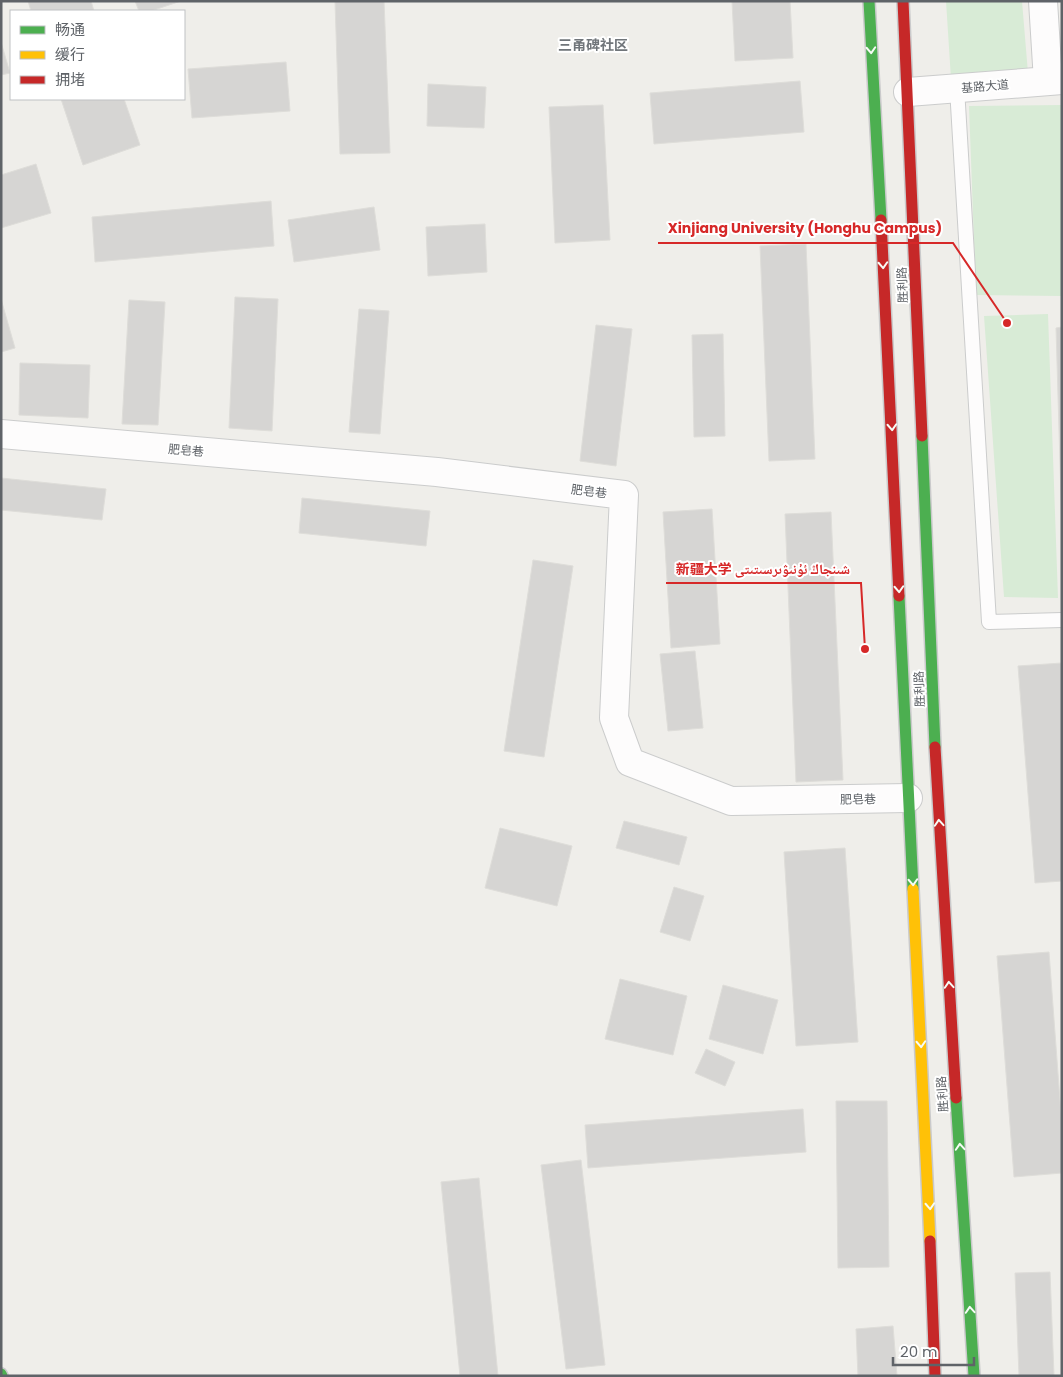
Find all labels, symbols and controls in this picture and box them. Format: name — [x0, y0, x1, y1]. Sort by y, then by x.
legend — [10, 10, 185, 100]
text: 畅通 — [55, 19, 85, 40]
district label: 三甬碑社区 — [558, 35, 628, 55]
text: 缓行 — [55, 44, 85, 65]
one-way arrow — [866, 46, 877, 54]
text: 拥堵 — [55, 69, 85, 90]
street label: 基路大道 — [960, 75, 1010, 97]
callout: Xinjiang University (Honghu Campus) — [658, 214, 953, 243]
text: Xinjiang University (Honghu Campus) — [668, 218, 942, 238]
one-way arrow — [878, 261, 889, 269]
street label: 胜利路 — [893, 267, 911, 303]
one-way arrow — [886, 423, 897, 431]
street label: 肥皂巷 — [167, 440, 205, 460]
street label: 肥皂巷 — [570, 480, 608, 502]
callout: 新疆大学 شىنجاڭ ئۇنىۋىرسىتىتى — [666, 554, 861, 583]
text: 新疆大学 شىنجاڭ ئۇنىۋىرسىتىتى — [676, 559, 850, 579]
one-way arrow — [893, 585, 904, 593]
street label: 胜利路 — [910, 671, 928, 707]
street label: 肥皂巷 — [840, 790, 876, 808]
one-way arrow — [933, 819, 944, 827]
one-way arrow — [907, 878, 918, 886]
one-way arrow — [944, 981, 955, 989]
one-way arrow — [916, 1040, 927, 1048]
street label: 胜利路 — [932, 1075, 952, 1113]
one-way arrow — [954, 1143, 965, 1151]
one-way arrow — [924, 1203, 935, 1211]
one-way arrow — [965, 1305, 976, 1313]
scale bar — [893, 1334, 974, 1366]
text: 20 m — [900, 1341, 938, 1362]

